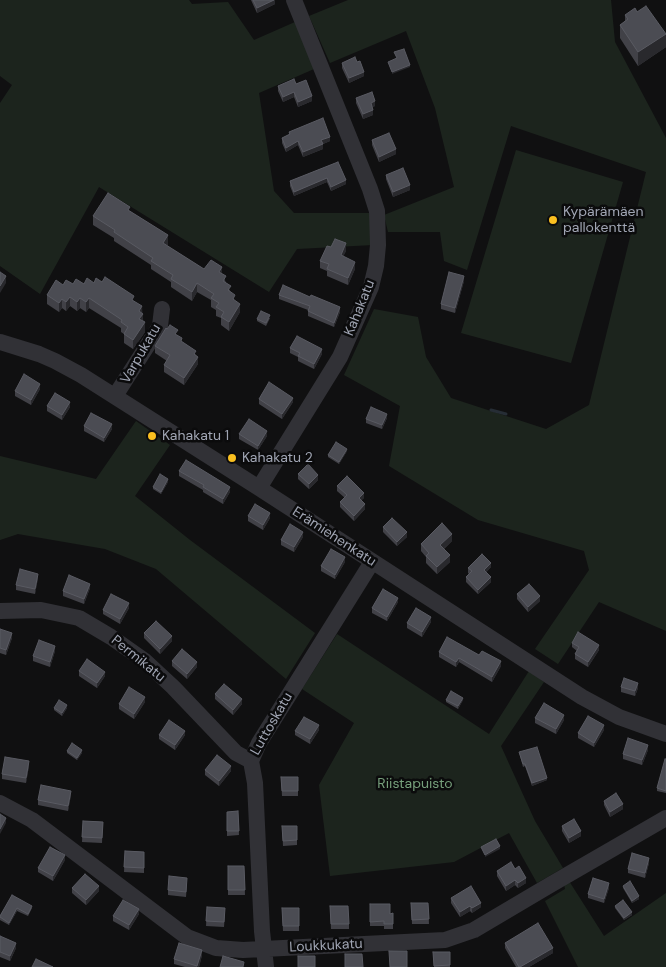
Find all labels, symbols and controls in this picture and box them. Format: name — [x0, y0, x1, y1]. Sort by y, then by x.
place label: Kypärämäen pallokenttä — [563, 204, 644, 236]
marker: Kypärämäen pallokenttä — [547, 214, 559, 226]
street label: Kahakatu — [341, 277, 379, 339]
street label: Varpukatu — [117, 321, 165, 387]
place label: Kahakatu 1 — [162, 428, 229, 444]
marker: Kahakatu 1 — [146, 430, 158, 442]
place label: Kahakatu 2 — [242, 450, 313, 466]
marker: Kahakatu 2 — [226, 452, 238, 464]
street label: Erämiehenkatu — [289, 504, 379, 570]
street label: Permikatu — [108, 632, 168, 686]
street label: Luttoskatu — [247, 690, 297, 758]
park label: Riistapuisto — [377, 776, 453, 792]
street label: Loukkukatu — [289, 936, 363, 956]

